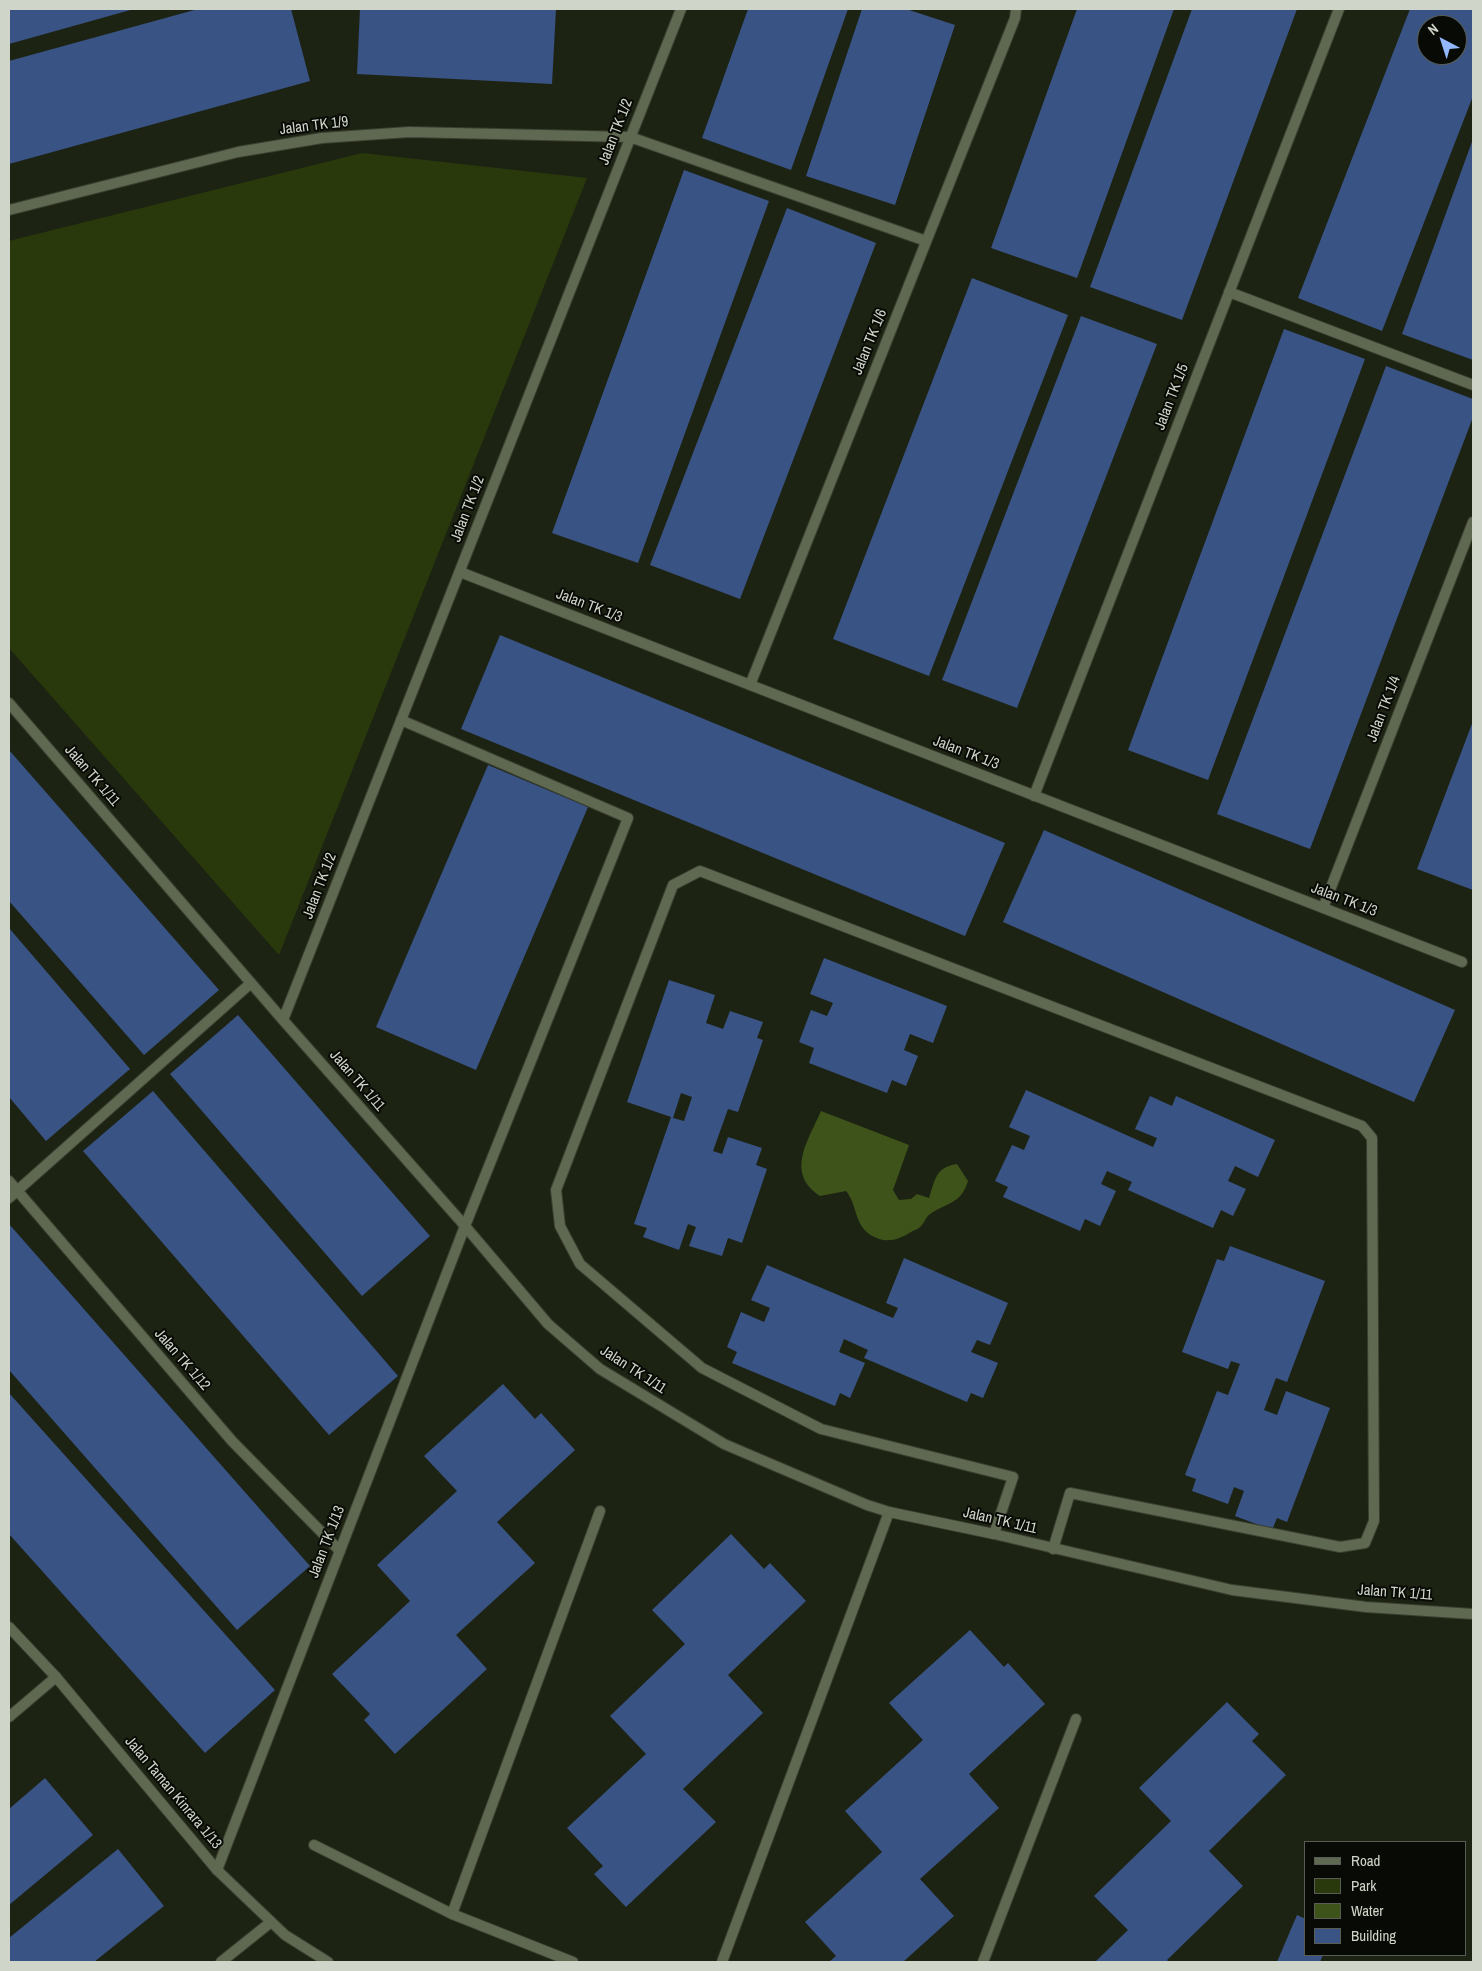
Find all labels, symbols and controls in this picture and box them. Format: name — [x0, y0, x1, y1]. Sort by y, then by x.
north arrow — [1417, 15, 1467, 65]
text: N — [1424, 20, 1442, 39]
street label: Jalan TK 1/2 — [595, 97, 637, 167]
street label: Jalan TK 1/9 — [279, 113, 349, 139]
street label: Jalan TK 1/6 — [849, 307, 891, 377]
street label: Jalan TK 1/5 — [1151, 362, 1193, 432]
street label: Jalan TK 1/2 — [447, 474, 489, 544]
street label: Jalan TK 1/3 — [554, 585, 624, 627]
street label: Jalan TK 1/4 — [1363, 674, 1405, 744]
street label: Jalan TK 1/3 — [931, 732, 1001, 774]
street label: Jalan TK 1/11 — [61, 742, 123, 810]
street label: Jalan TK 1/2 — [299, 851, 341, 921]
street label: Jalan TK 1/3 — [1309, 879, 1379, 921]
street label: Jalan TK 1/11 — [326, 1047, 388, 1115]
street label: Jalan TK 1/12 — [150, 1325, 214, 1395]
street label: Jalan TK 1/11 — [597, 1342, 669, 1398]
street label: Jalan TK 1/13 — [305, 1503, 349, 1581]
street label: Jalan TK 1/11 — [961, 1504, 1039, 1538]
street label: Jalan TK 1/11 — [1357, 1581, 1433, 1605]
street label: Jalan Taman Kinrara 1/13 — [121, 1733, 225, 1853]
legend — [1304, 1841, 1467, 1956]
text: Road — [1351, 1850, 1380, 1871]
text: Park — [1351, 1875, 1376, 1896]
text: Water — [1351, 1900, 1383, 1921]
text: Building — [1351, 1925, 1396, 1946]

